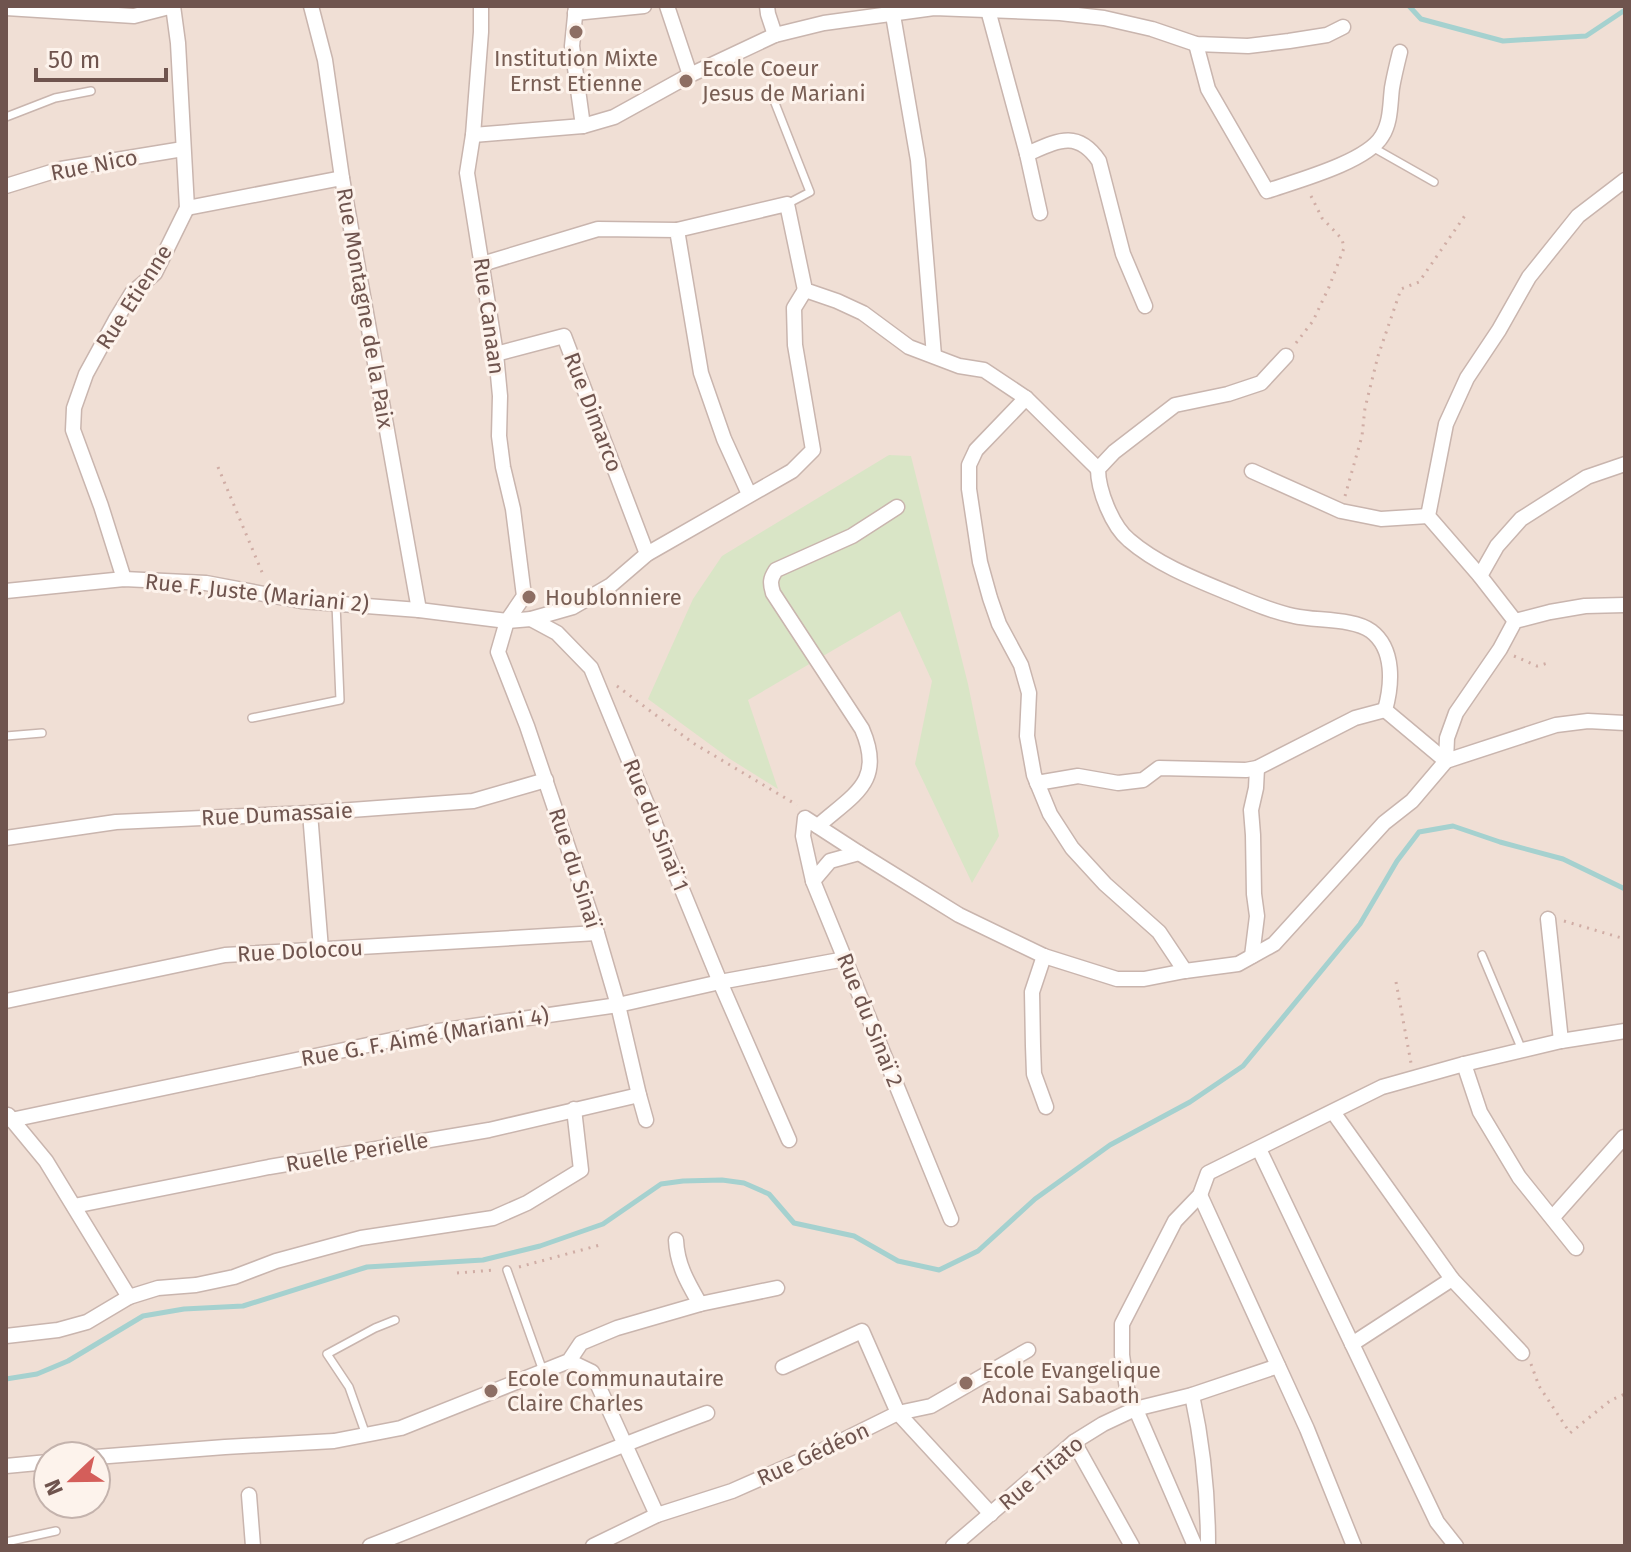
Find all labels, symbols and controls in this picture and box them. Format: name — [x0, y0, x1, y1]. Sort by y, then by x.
marker: Institution Mixte Ernst Etienne — [567, 23, 585, 41]
scale bar — [36, 32, 166, 82]
place label: Institution Mixte Ernst Etienne — [494, 45, 658, 97]
text: 50 m — [48, 46, 100, 74]
place label: Ecole Coeur Jesus de Mariani — [702, 55, 866, 107]
marker: Ecole Coeur Jesus de Mariani — [677, 72, 695, 90]
street label: Rue Nico — [48, 143, 140, 187]
street label: Rue Montagne de la Paix — [331, 186, 400, 431]
street label: Rue Etienne — [90, 240, 178, 354]
street label: Rue Canaan — [467, 256, 511, 376]
street label: Rue Dimarco — [558, 348, 628, 476]
street label: Rue F. Juste (Mariani 2) — [144, 568, 370, 618]
place label: Houblonniere — [545, 584, 682, 611]
marker: Houblonniere — [520, 588, 538, 606]
street label: Rue du Sinaï 1 — [617, 755, 695, 895]
street label: Rue Dumassaie — [201, 797, 353, 831]
street label: Rue du Sinaï — [543, 804, 607, 932]
street label: Rue Dolocou — [236, 934, 364, 968]
street label: Rue du Sinaï 2 — [831, 949, 909, 1091]
street label: Rue G. F. Aimé (Mariani 4) — [299, 1002, 551, 1072]
street label: Ruelle Perielle — [284, 1126, 430, 1178]
place label: Ecole Evangelique Adonai Sabaoth — [982, 1357, 1161, 1409]
place label: Ecole Communautaire Claire Charles — [507, 1365, 724, 1417]
marker: Ecole Evangelique Adonai Sabaoth — [957, 1374, 975, 1392]
marker: Ecole Communautaire Claire Charles — [482, 1382, 500, 1400]
street label: Rue Gédéon — [753, 1416, 873, 1492]
street label: Rue Titato — [993, 1430, 1089, 1516]
north arrow — [32, 1440, 112, 1520]
text: N — [39, 1475, 69, 1499]

